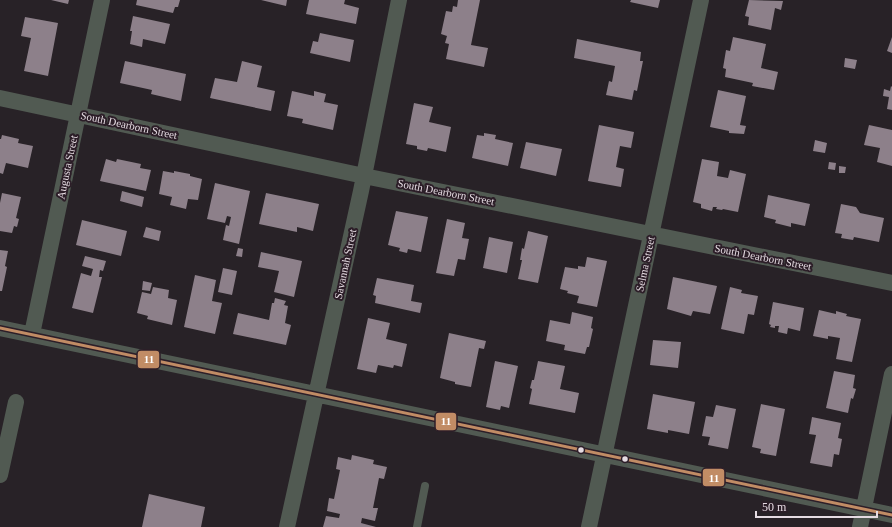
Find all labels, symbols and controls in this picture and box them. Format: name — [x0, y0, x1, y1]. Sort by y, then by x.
street label: South Dearborn Street — [80, 109, 178, 141]
street label: Augusta Street — [54, 134, 80, 200]
street label: South Dearborn Street — [397, 177, 495, 207]
street label: Savannah Street — [332, 228, 358, 300]
street label: Selma Street — [633, 235, 657, 293]
street label: South Dearborn Street — [714, 242, 812, 272]
line badge: 11 — [137, 350, 160, 369]
text: 11 — [144, 353, 154, 365]
line badge: 11 — [435, 412, 457, 431]
text: 11 — [441, 415, 451, 427]
unlabelled marker — [576, 445, 586, 455]
unlabelled marker — [620, 454, 630, 464]
line badge: 11 — [702, 468, 725, 487]
text: 11 — [709, 472, 719, 484]
scale bar — [756, 493, 877, 519]
text: 50 m — [762, 500, 787, 514]

